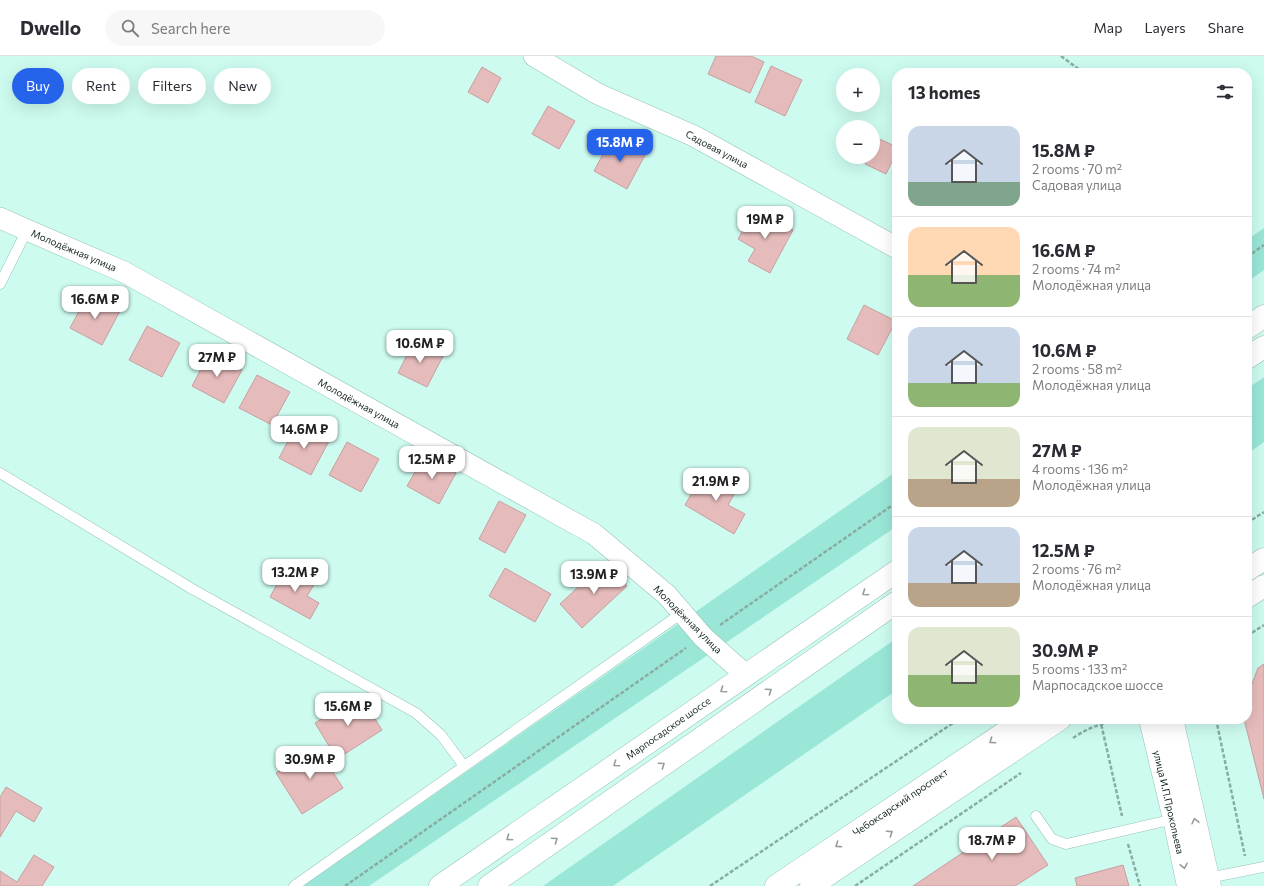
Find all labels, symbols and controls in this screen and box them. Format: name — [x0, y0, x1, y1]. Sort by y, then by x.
search box — [105, 10, 385, 46]
text: Dwello — [20, 16, 81, 39]
icon: search — [119, 17, 141, 39]
text: Search here — [151, 19, 230, 37]
text: Map — [1094, 19, 1122, 36]
text: Layers — [1144, 19, 1186, 36]
text: Share — [1208, 19, 1244, 36]
chip: Buy — [12, 68, 64, 104]
chip: Rent — [72, 68, 130, 104]
chip: Filters — [138, 68, 206, 104]
chip: New — [214, 68, 271, 104]
map controls — [836, 68, 880, 164]
button: + — [836, 68, 880, 112]
icon: filters — [1214, 81, 1236, 103]
text: 13 homes — [908, 82, 981, 103]
button: − — [836, 120, 880, 164]
street label: Садовая улица — [684, 128, 750, 170]
pin: 15.8M ₽ — [583, 129, 657, 163]
text: 15.8M ₽ — [596, 134, 644, 150]
text: 15.8M ₽ — [1032, 140, 1095, 161]
icon: home — [940, 142, 988, 190]
text: 2 rooms · 70 m² — [1032, 161, 1122, 177]
text: Садовая улица — [1032, 177, 1122, 193]
pin: 19M ₽ — [737, 206, 793, 240]
text: 19M ₽ — [746, 211, 784, 227]
street label: Молодёжная улица — [29, 227, 119, 273]
text: 16.6M ₽ — [1032, 240, 1096, 261]
icon: home — [940, 243, 988, 291]
text: 2 rooms · 74 m² — [1032, 261, 1120, 277]
text: Молодёжная улица — [1032, 277, 1151, 293]
pin: 16.6M ₽ — [58, 286, 132, 320]
text: 16.6M ₽ — [71, 291, 119, 307]
pin: 10.6M ₽ — [383, 330, 457, 364]
text: 10.6M ₽ — [395, 335, 445, 351]
text: 10.6M ₽ — [1032, 340, 1096, 361]
icon: home — [940, 343, 988, 391]
pin: 27M ₽ — [189, 344, 245, 378]
text: 27M ₽ — [198, 349, 236, 365]
text: 2 rooms · 58 m² — [1032, 361, 1122, 377]
street label: Молодёжная улица — [316, 376, 402, 430]
text: Молодёжная улица — [1032, 377, 1151, 393]
pin: 14.6M ₽ — [267, 416, 341, 450]
text: 14.6M ₽ — [280, 421, 328, 437]
text: 27M ₽ — [1032, 440, 1082, 461]
icon: home — [940, 443, 988, 491]
pin: 12.5M ₽ — [395, 446, 469, 480]
text: 12.5M ₽ — [408, 451, 456, 467]
text: 4 rooms · 136 m² — [1032, 461, 1128, 477]
pin: 21.9M ₽ — [679, 468, 753, 502]
text: 21.9M ₽ — [692, 473, 740, 489]
text: Молодёжная улица — [1032, 477, 1151, 493]
text: 12.5M ₽ — [1032, 540, 1095, 561]
icon: home — [940, 543, 988, 591]
pin: 13.2M ₽ — [258, 559, 332, 593]
pin: 13.9M ₽ — [557, 561, 631, 595]
text: 2 rooms · 76 m² — [1032, 561, 1121, 577]
text: 13.2M ₽ — [271, 564, 319, 580]
text: 13.9M ₽ — [570, 566, 618, 582]
text: Молодёжная улица — [1032, 577, 1151, 593]
street label: Молодёжная улица — [651, 582, 725, 656]
one-way arrow — [862, 588, 869, 596]
text: 30.9M ₽ — [1032, 640, 1099, 661]
icon: home — [940, 643, 988, 691]
text: 5 rooms · 133 m² — [1032, 661, 1127, 677]
text: Марпосадское шоссе — [1032, 677, 1163, 693]
one-way arrow — [721, 685, 728, 692]
one-way arrow — [764, 689, 771, 696]
pin: 15.6M ₽ — [311, 693, 385, 727]
street label: Марпосадское шоссе — [623, 694, 713, 762]
text: 15.6M ₽ — [324, 698, 372, 714]
one-way arrow — [989, 736, 996, 744]
pin: 30.9M ₽ — [273, 746, 347, 780]
street label: улица И.П.Прокопьева — [1151, 749, 1187, 855]
text: 30.9M ₽ — [285, 751, 335, 767]
one-way arrow — [614, 759, 621, 766]
one-way arrow — [658, 762, 665, 770]
street label: Чебоксарский проспект — [850, 765, 950, 838]
one-way arrow — [1191, 817, 1200, 824]
pin: 18.7M ₽ — [955, 827, 1029, 861]
one-way arrow — [886, 830, 893, 838]
text: 18.7M ₽ — [968, 832, 1016, 848]
one-way arrow — [507, 833, 514, 840]
one-way arrow — [551, 837, 558, 845]
one-way arrow — [835, 840, 842, 847]
one-way arrow — [1179, 863, 1187, 869]

